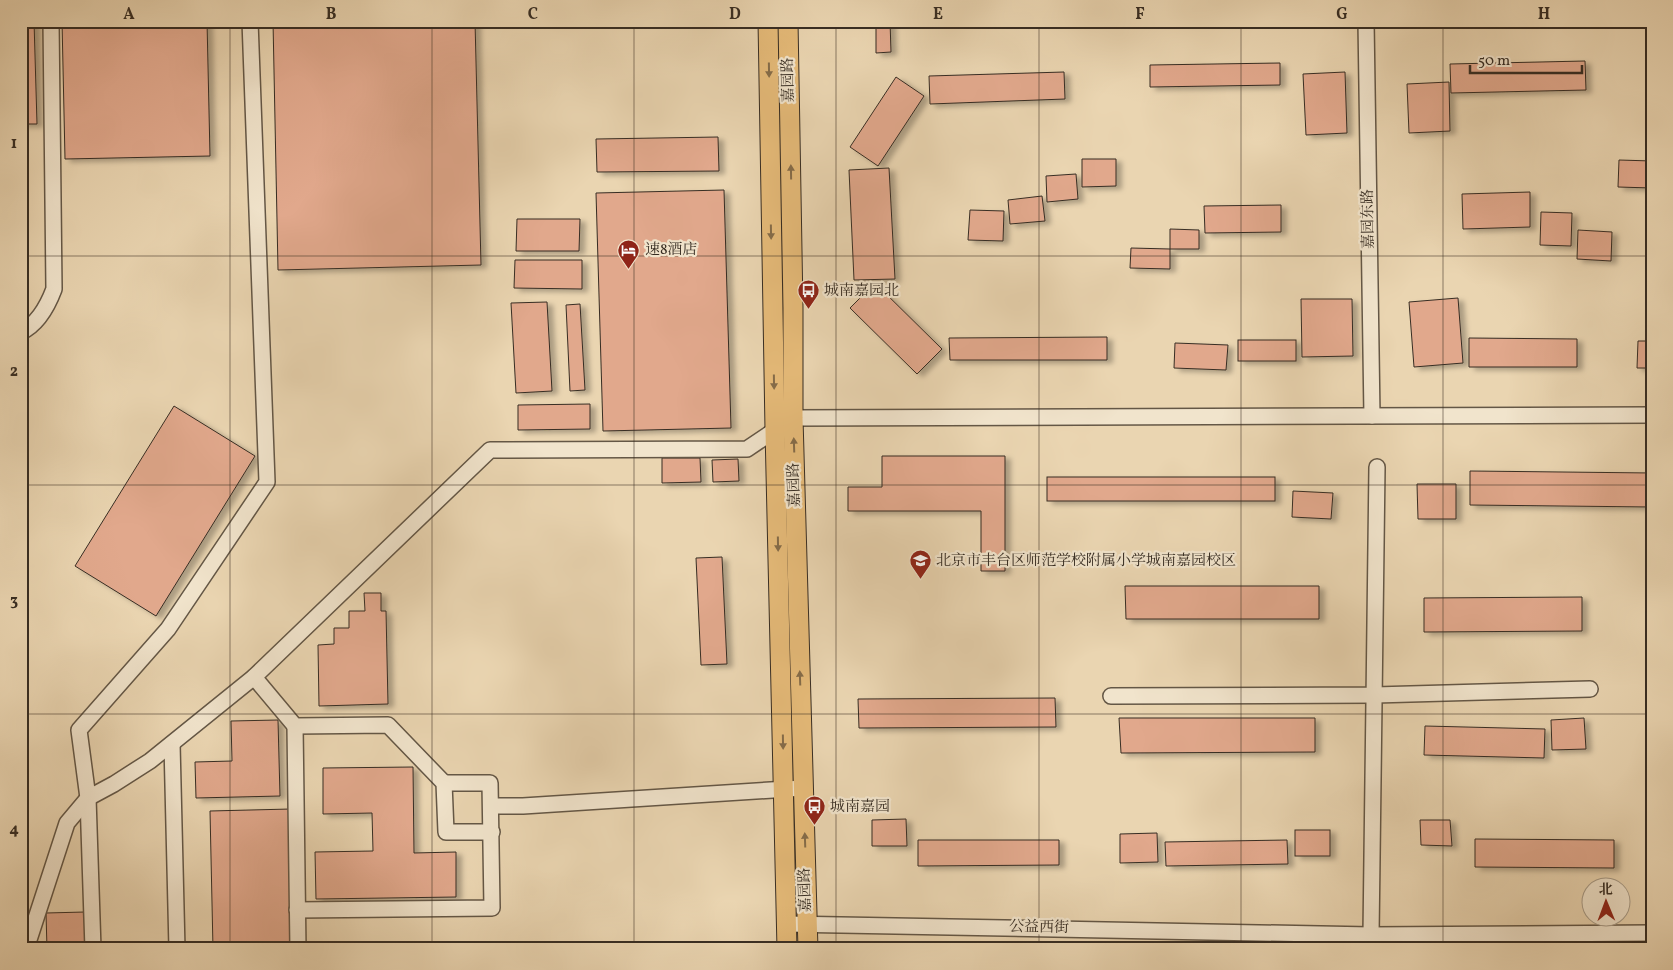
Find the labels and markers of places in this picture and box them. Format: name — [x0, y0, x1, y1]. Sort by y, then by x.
hotel icon: 速8酒店 — [617, 238, 641, 269]
place label: 速8酒店 — [645, 240, 698, 261]
bus stop icon: 城南嘉园北 — [796, 279, 820, 310]
place label: 城南嘉园北 — [824, 281, 899, 302]
school or university icon: 北京市丰台区师范学校附属小学城南嘉园校区 — [908, 549, 932, 580]
place label: 北京市丰台区师范学校附属小学城南嘉园校区 — [936, 551, 1236, 572]
bus stop icon: 城南嘉园 — [802, 795, 826, 826]
place label: 城南嘉园 — [830, 797, 890, 818]

